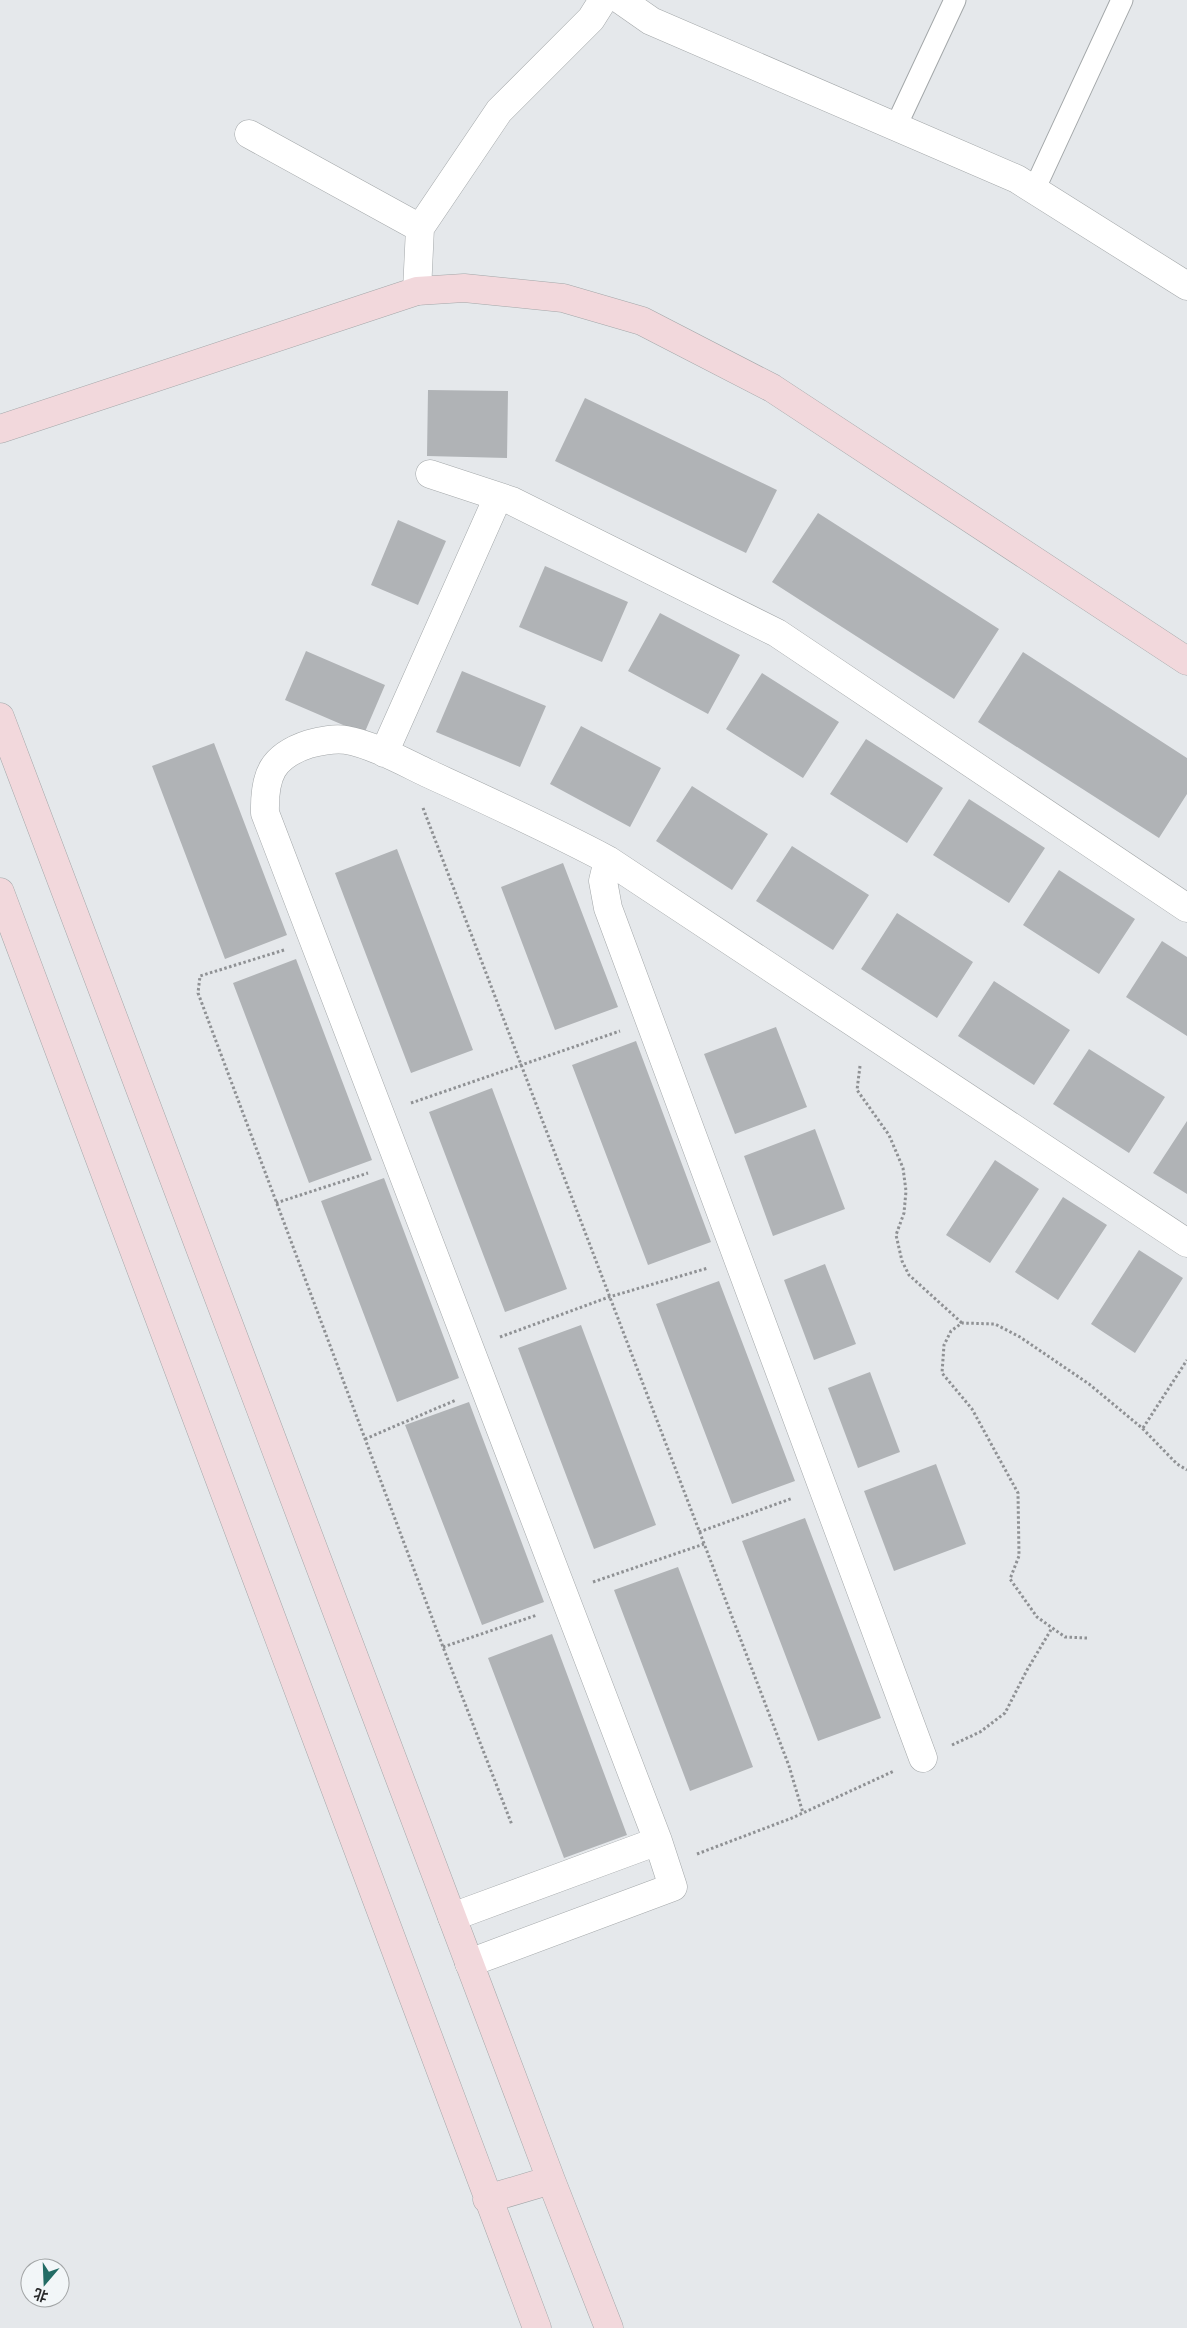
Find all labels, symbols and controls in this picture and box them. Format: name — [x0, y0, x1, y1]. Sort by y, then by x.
north arrow — [20, 2258, 70, 2308]
text: 北 — [31, 2283, 51, 2306]

